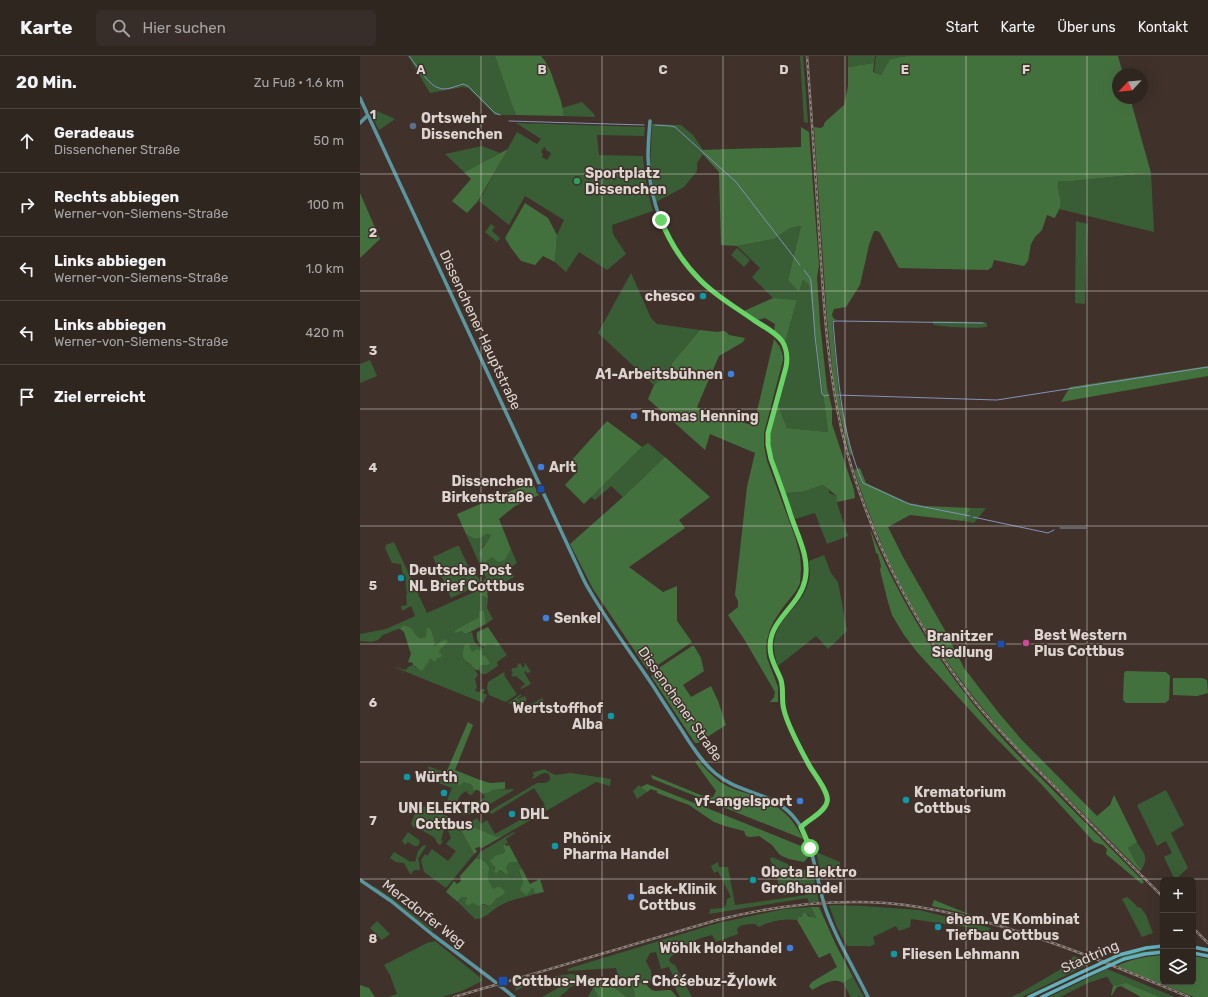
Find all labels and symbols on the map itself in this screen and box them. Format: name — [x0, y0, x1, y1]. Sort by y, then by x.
text: A — [416, 62, 426, 77]
text: B — [537, 62, 547, 77]
text: C — [658, 62, 668, 77]
text: D — [779, 62, 789, 77]
text: E — [901, 62, 909, 77]
text: F — [1022, 62, 1030, 77]
north arrow — [1112, 68, 1148, 104]
text: 1 — [370, 107, 376, 122]
place label: Ortswehr Dissenchen — [421, 110, 503, 143]
marker: Ortswehr Dissenchen — [408, 121, 418, 131]
place label: Sportplatz Dissenchen — [585, 165, 667, 198]
marker: Sportplatz Dissenchen — [572, 176, 582, 186]
route end — [652, 211, 670, 229]
text: 2 — [369, 225, 377, 240]
street label: Dissenchener Hauptstraße — [436, 248, 525, 413]
place label: chesco — [645, 288, 695, 305]
marker: chesco — [698, 291, 708, 301]
text: 3 — [369, 343, 378, 358]
place label: A1-Arbeitsbühnen — [595, 366, 723, 383]
marker: A1-Arbeitsbühnen — [726, 369, 736, 379]
place label: Thomas Henning — [642, 408, 759, 425]
marker: Thomas Henning — [629, 411, 639, 421]
place label: Arlt — [549, 459, 576, 476]
text: 4 — [369, 460, 378, 475]
marker: Arlt — [536, 462, 546, 472]
place label: Dissenchen Birkenstraße — [442, 473, 533, 506]
marker: Dissenchen Birkenstraße — [536, 484, 546, 494]
place label: Deutsche Post NL Brief Cottbus — [409, 562, 525, 595]
marker: Deutsche Post NL Brief Cottbus — [396, 573, 406, 583]
text: 5 — [369, 578, 377, 593]
place label: Senkel — [554, 610, 601, 627]
marker: Senkel — [541, 613, 551, 623]
place label: Best Western Plus Cottbus — [1034, 627, 1127, 660]
place label: Branitzer Siedlung — [927, 628, 994, 661]
marker: Best Western Plus Cottbus — [1021, 638, 1031, 648]
marker: Branitzer Siedlung — [996, 639, 1006, 649]
street label: Dissenchener Straße — [634, 644, 726, 765]
text: 6 — [369, 695, 378, 710]
place label: Wertstoffhof Alba — [513, 700, 604, 733]
marker: Wertstoffhof Alba — [606, 711, 616, 721]
place label: Würth — [415, 769, 457, 786]
marker: Würth — [402, 772, 412, 782]
place label: Krematorium Cottbus — [914, 784, 1006, 817]
marker: UNI ELEKTRO Cottbus — [439, 788, 449, 798]
place label: vf-angelsport — [695, 793, 792, 810]
marker: Krematorium Cottbus — [901, 795, 911, 805]
marker: vf-angelsport — [795, 796, 805, 806]
place label: UNI ELEKTRO Cottbus — [398, 800, 490, 833]
place label: DHL — [520, 806, 549, 823]
marker: DHL — [507, 809, 517, 819]
text: 7 — [369, 813, 377, 828]
place label: Phönix Pharma Handel — [563, 830, 669, 863]
route start — [801, 839, 819, 857]
marker: Phönix Pharma Handel — [550, 841, 560, 851]
place label: Obeta Elektro Großhandel — [761, 864, 857, 897]
marker: Obeta Elektro Großhandel — [748, 875, 758, 885]
street label: Merzdorfer Weg — [379, 876, 469, 952]
place label: Lack-Klinik Cottbus — [639, 881, 718, 914]
marker: Lack-Klinik Cottbus — [626, 892, 636, 902]
place label: ehem. VE Kombinat Tiefbau Cottbus — [946, 911, 1080, 944]
marker: ehem. VE Kombinat Tiefbau Cottbus — [933, 922, 943, 932]
text: 8 — [369, 931, 378, 946]
street label: Stadtring — [1059, 937, 1121, 977]
place label: Wöhlk Holzhandel — [660, 940, 782, 957]
marker: Wöhlk Holzhandel — [785, 943, 795, 953]
place label: Fliesen Lehmann — [902, 946, 1020, 963]
marker: Fliesen Lehmann — [889, 949, 899, 959]
place label: Cottbus-Merzdorf - Chóśebuz-Žylowk — [512, 972, 777, 990]
marker: Cottbus-Merzdorf - Chóśebuz-Žylowk — [497, 975, 509, 987]

